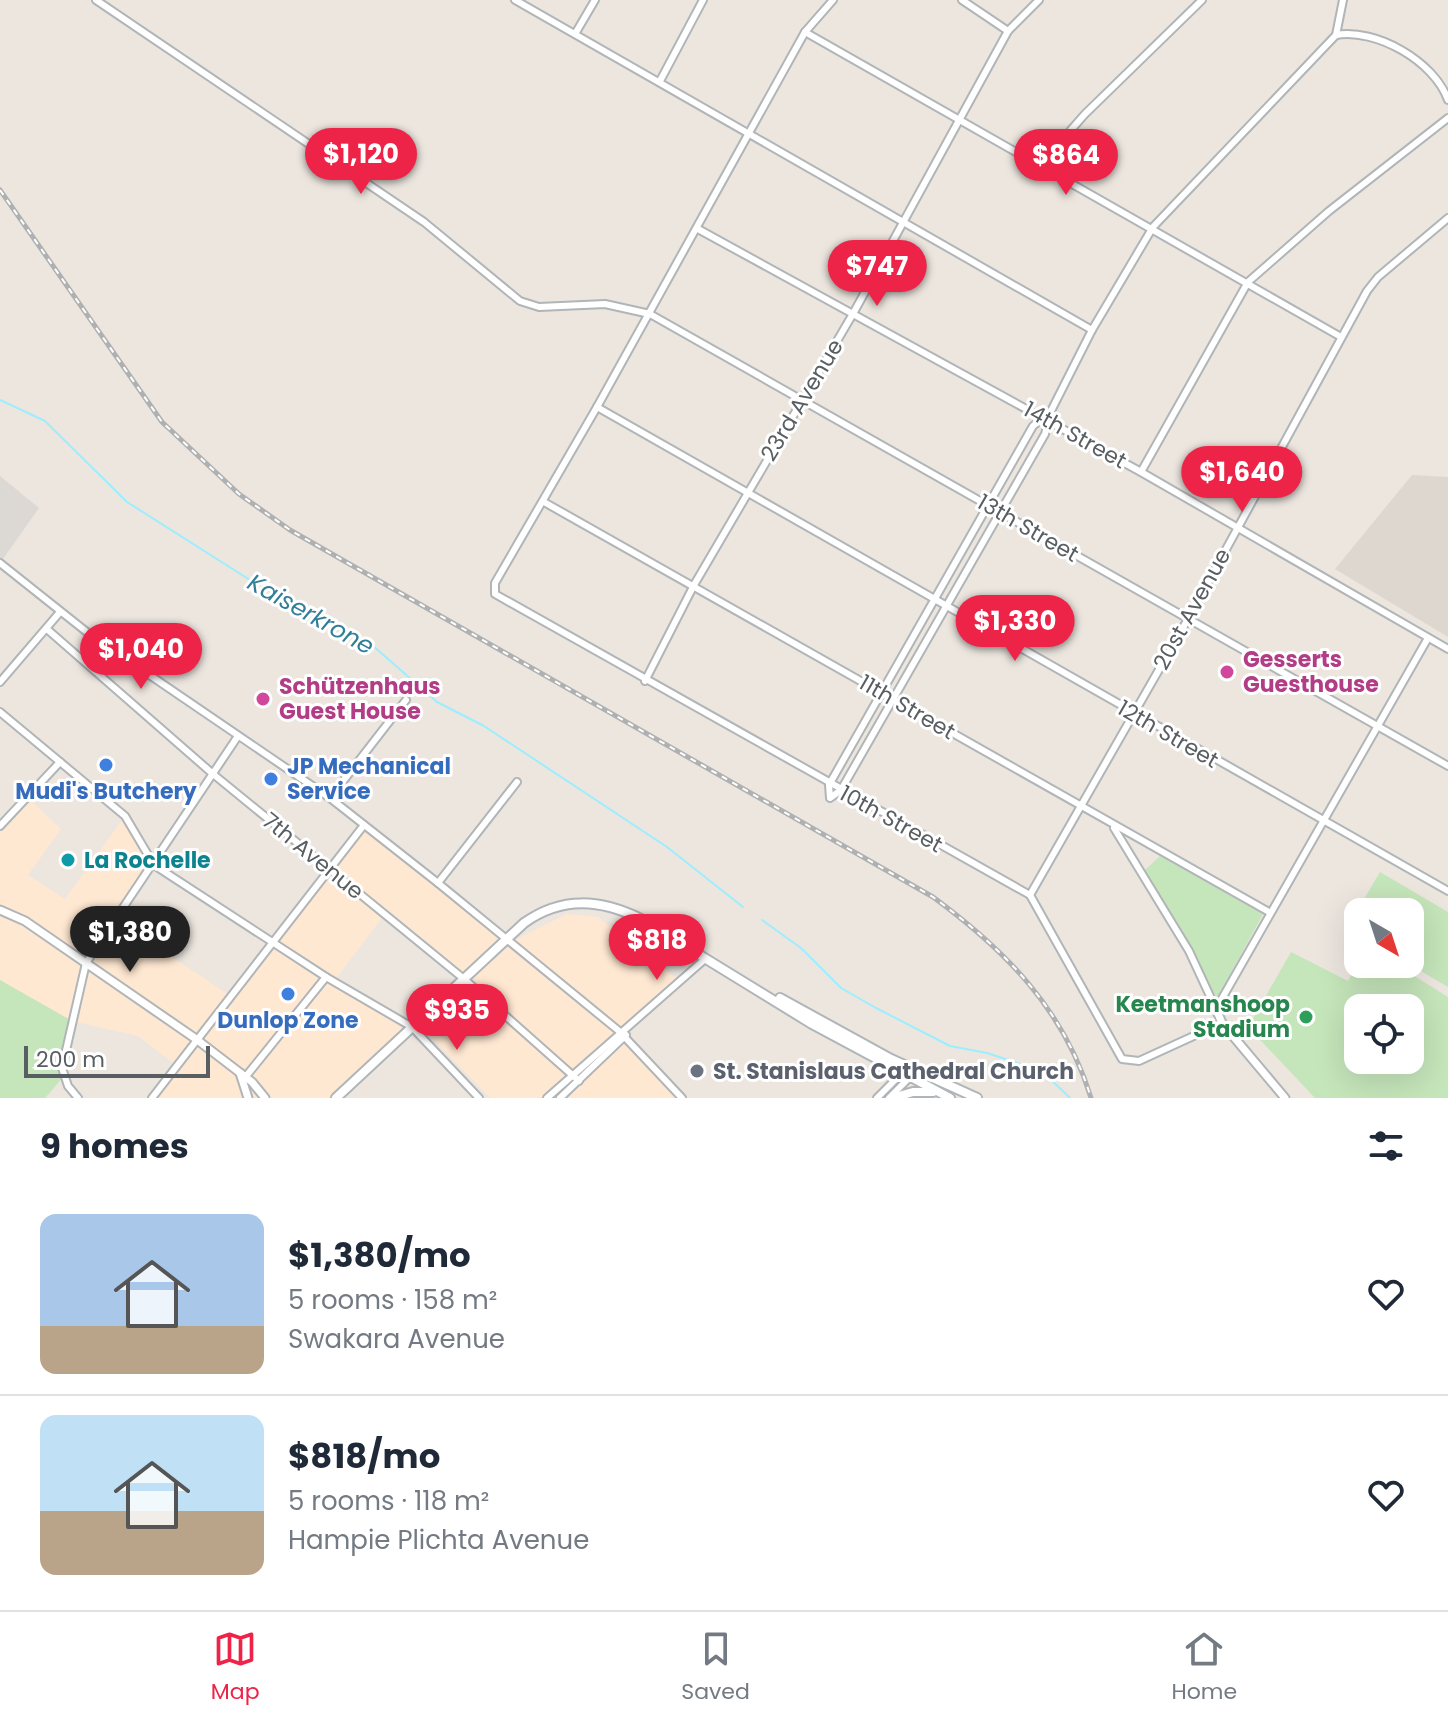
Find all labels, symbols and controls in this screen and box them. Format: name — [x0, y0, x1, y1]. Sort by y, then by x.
pin: $1,120 — [296, 128, 426, 196]
pin: $864 — [1019, 129, 1113, 197]
text: $1,120 — [323, 136, 399, 172]
text: $864 — [1032, 137, 1100, 173]
pin: $747 — [830, 240, 924, 308]
text: $747 — [846, 248, 908, 284]
street label: 23rd Avenue — [753, 333, 851, 467]
street label: 14th Street — [1018, 394, 1132, 476]
pin: $1,640 — [1177, 446, 1307, 514]
text: $1,640 — [1199, 454, 1285, 490]
street label: 13th Street — [972, 486, 1084, 570]
street label: 20st Avenue — [1146, 543, 1238, 675]
water label: Kaiserkrone — [242, 566, 380, 662]
pin: $1,330 — [950, 595, 1080, 663]
text: $1,330 — [974, 603, 1056, 639]
pin: $1,040 — [76, 623, 206, 691]
text: $1,040 — [98, 631, 184, 667]
place label: Gesserts Guesthouse — [1243, 644, 1379, 700]
marker: Gesserts Guesthouse — [1218, 663, 1236, 681]
street label: 11th Street — [853, 667, 961, 747]
place label: Schützenhaus Guest House — [279, 671, 441, 727]
marker: Schützenhaus Guest House — [254, 690, 272, 708]
street label: 12th Street — [1112, 693, 1224, 775]
place label: JP Mechanical Service — [287, 751, 451, 807]
marker: Mudi's Butchery — [97, 756, 115, 774]
marker: JP Mechanical Service — [262, 770, 280, 788]
place label: Mudi's Butchery — [15, 776, 197, 807]
street label: 10th Street — [834, 778, 948, 860]
street label: 7th Avenue — [256, 805, 370, 907]
place label: La Rochelle — [84, 845, 211, 876]
marker: La Rochelle — [59, 851, 77, 869]
north arrow — [1344, 898, 1424, 978]
map controls — [1344, 898, 1424, 1074]
pin: $1,380 — [65, 906, 195, 974]
text: $1,380 — [88, 914, 172, 950]
pin: $818 — [610, 914, 704, 982]
text: $818 — [627, 922, 687, 958]
pin: $935 — [410, 984, 504, 1052]
marker: Dunlop Zone — [279, 985, 297, 1003]
place label: Keetmanshoop Stadium — [1115, 989, 1290, 1045]
text: $935 — [424, 992, 490, 1028]
button: locate — [1344, 994, 1424, 1074]
place label: Dunlop Zone — [217, 1005, 359, 1036]
marker: Keetmanshoop Stadium — [1297, 1008, 1315, 1026]
scale bar — [24, 1042, 210, 1078]
text: 200 m — [36, 1044, 105, 1075]
place label: St. Stanislaus Cathedral Church — [713, 1056, 1074, 1087]
marker: St. Stanislaus Cathedral Church — [688, 1062, 706, 1080]
text: 9 homes — [40, 1122, 189, 1170]
icon: filters — [1364, 1124, 1408, 1168]
text: $1,380/mo — [288, 1231, 471, 1279]
icon: home — [104, 1246, 200, 1342]
icon: heart — [1364, 1272, 1408, 1316]
text: 5 rooms · 158 m² — [288, 1282, 497, 1318]
text: Swakara Avenue — [288, 1321, 505, 1357]
text: $818/mo — [288, 1432, 440, 1480]
icon: home — [104, 1447, 200, 1543]
icon: heart — [1364, 1473, 1408, 1517]
text: 5 rooms · 118 m² — [288, 1483, 489, 1519]
text: Hampie Plichta Avenue — [288, 1522, 589, 1558]
tab: Map — [211, 1627, 260, 1708]
tab: Saved — [681, 1627, 750, 1708]
tab: Home — [1172, 1627, 1237, 1708]

